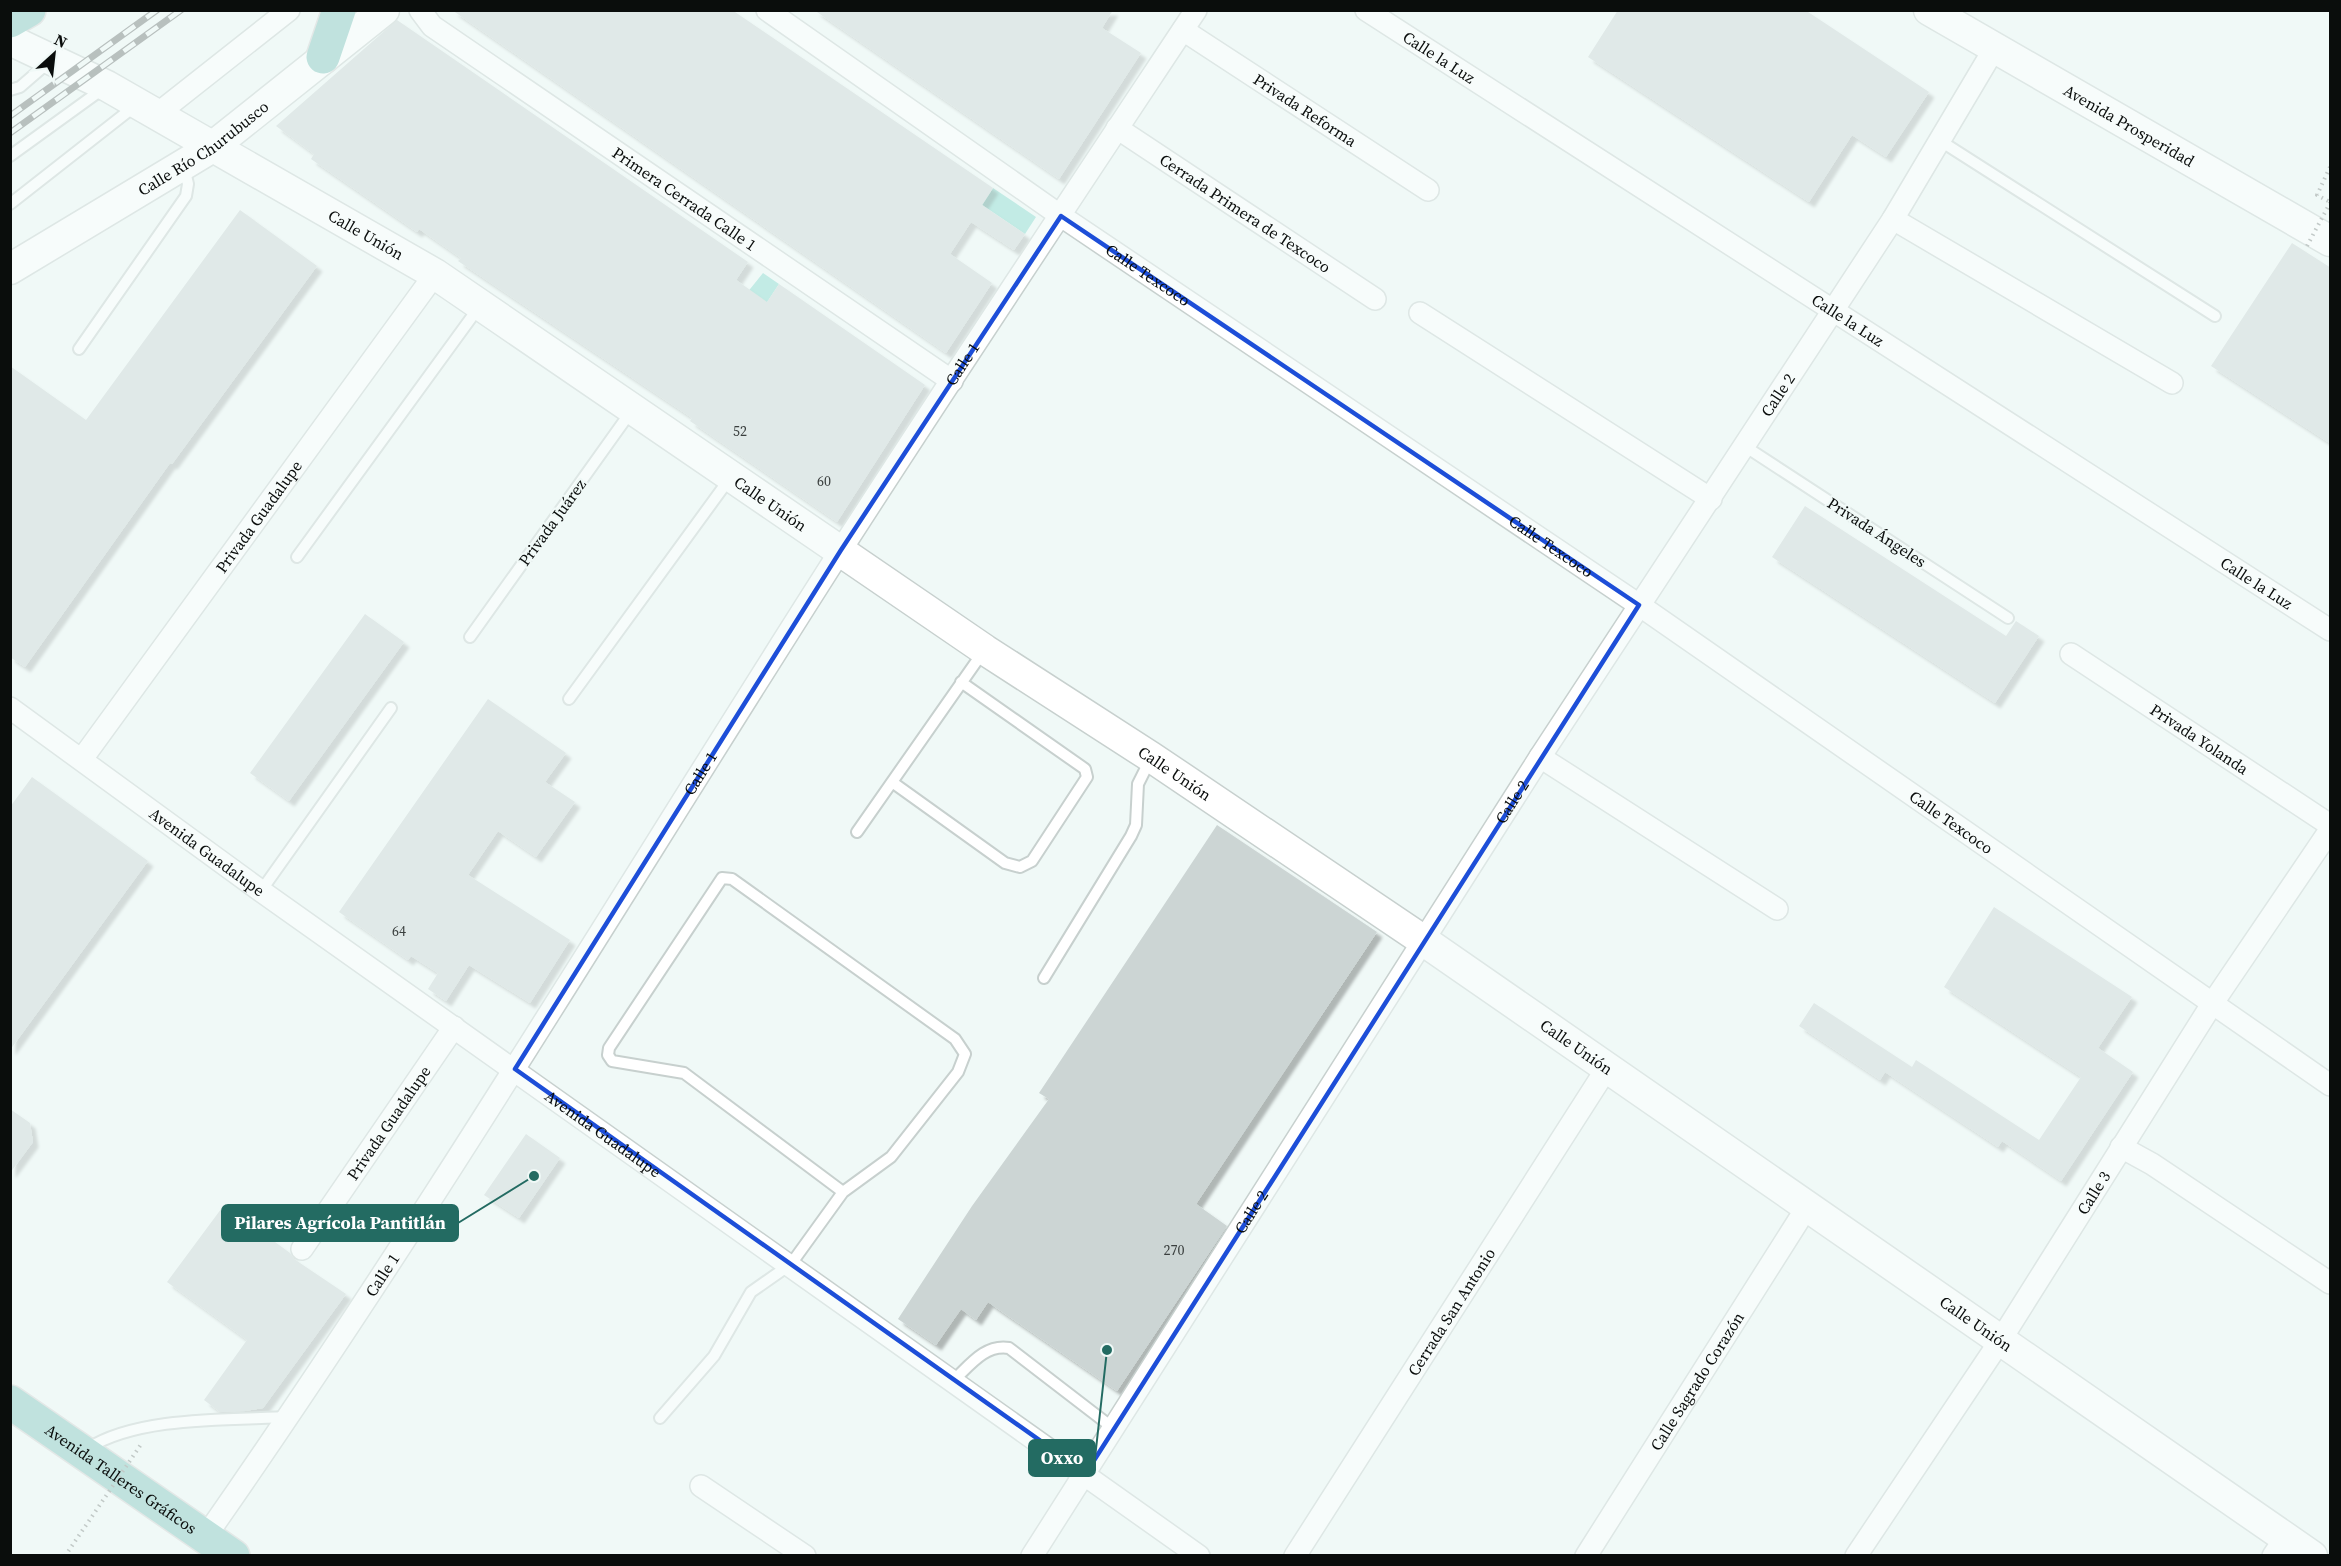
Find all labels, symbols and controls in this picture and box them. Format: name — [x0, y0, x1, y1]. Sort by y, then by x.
north arrow — [24, 24, 84, 84]
street label: Calle la Luz — [1399, 26, 1480, 88]
text: N — [51, 28, 71, 53]
street label: Privada Reforma — [1249, 68, 1362, 152]
street label: Avenida Prosperidad — [2060, 79, 2199, 172]
street label: Calle Río Churubusco — [133, 95, 273, 201]
street label: Primera Cerrada Calle 1 — [608, 141, 761, 256]
street label: Cerrada Primera de Texcoco — [1155, 148, 1335, 278]
street label: Calle Unión — [324, 204, 408, 265]
street label: Calle Texcoco — [1102, 238, 1195, 311]
street label: Calle la Luz — [1807, 289, 1888, 351]
street label: Calle 1 — [940, 338, 984, 390]
street label: Calle 2 — [1755, 369, 1800, 421]
house number: 52 — [733, 421, 747, 441]
street label: Privada Guadalupe — [210, 456, 307, 577]
street label: Calle Unión — [730, 471, 812, 536]
house number: 60 — [817, 471, 831, 491]
street label: Privada Juárez — [513, 474, 591, 570]
street label: Privada Ángeles — [1823, 492, 1931, 572]
street label: Calle Texcoco — [1505, 510, 1598, 582]
street label: Calle la Luz — [2216, 551, 2297, 614]
street label: Privada Yolanda — [2146, 698, 2254, 780]
street label: Calle Unión — [1134, 741, 1216, 806]
street label: Calle 1 — [678, 747, 722, 799]
street label: Calle 2 — [1490, 776, 1534, 828]
street label: Calle Texcoco — [1905, 785, 1998, 859]
street label: Avenida Guadalupe — [145, 802, 269, 901]
house number: 64 — [392, 921, 406, 941]
street label: Calle Unión — [1536, 1014, 1618, 1080]
street label: Privada Guadalupe — [341, 1061, 435, 1184]
street label: Avenida Guadalupe — [541, 1085, 666, 1182]
street label: Calle 3 — [2071, 1167, 2115, 1219]
street label: Calle 2 — [1229, 1186, 1273, 1238]
callout: Pilares Agrícola Pantitlán — [222, 1205, 458, 1241]
text: Pilares Agrícola Pantitlán — [234, 1210, 446, 1235]
house number: 270 — [1164, 1240, 1185, 1260]
street label: Cerrada San Antonio — [1402, 1243, 1500, 1380]
street label: Calle 1 — [360, 1249, 404, 1301]
street label: Calle Unión — [1935, 1290, 2017, 1356]
street label: Calle Sagrado Corazón — [1645, 1307, 1749, 1455]
street label: Avenida Talleres Gráficos — [41, 1419, 201, 1539]
callout: Oxxo — [1029, 1440, 1095, 1476]
text: Oxxo — [1041, 1445, 1083, 1470]

